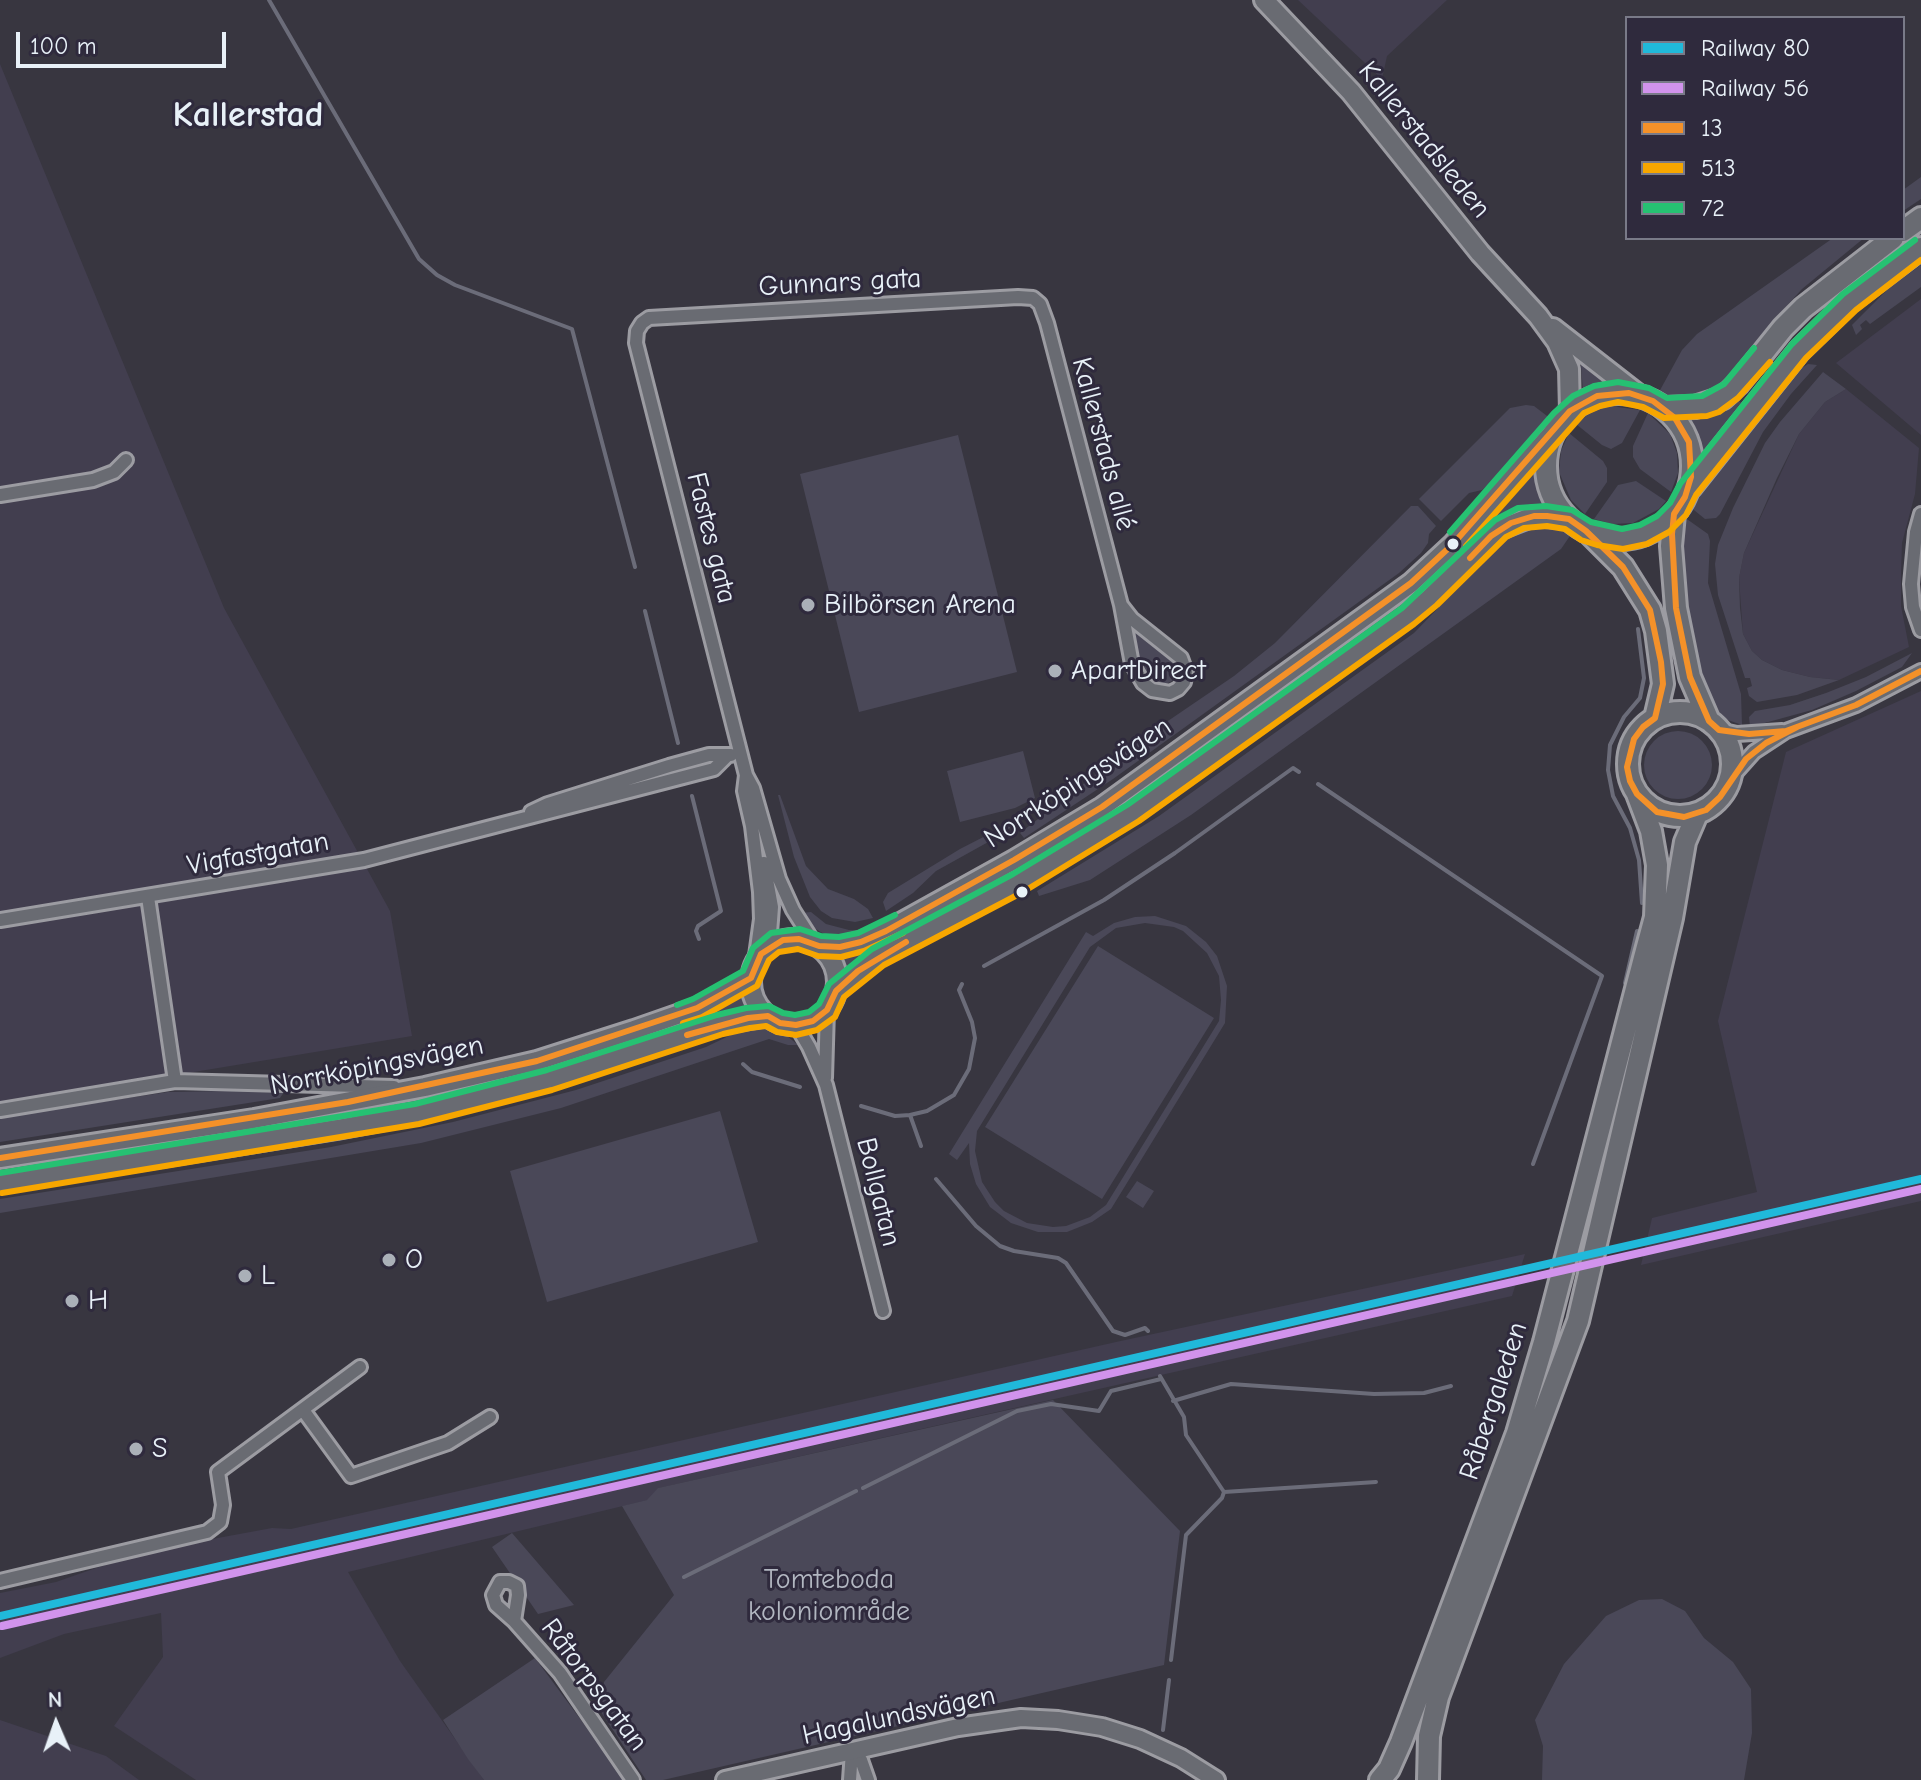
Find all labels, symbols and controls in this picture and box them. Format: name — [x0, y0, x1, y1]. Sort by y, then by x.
scale bar — [20, 16, 230, 66]
legend — [1625, 16, 1905, 240]
text: 100 m — [30, 32, 97, 60]
text: Railway 80 — [1701, 34, 1810, 62]
street label: Kallerstadsleden — [1351, 55, 1497, 225]
text: Railway 56 — [1701, 74, 1809, 102]
district label: Kallerstad — [172, 94, 324, 138]
text: 13 — [1701, 114, 1723, 142]
text: 513 — [1701, 154, 1736, 182]
text: 72 — [1701, 194, 1725, 222]
street label: Gunnars gata — [758, 262, 922, 304]
street label: Kallerstads allé — [1064, 354, 1142, 534]
street label: Fastes gata — [679, 469, 743, 607]
unlabelled marker — [1445, 536, 1461, 552]
place label: Bilbörsen Arena — [824, 588, 1016, 622]
marker: Bilbörsen Arena — [799, 596, 817, 614]
place label: ApartDirect — [1071, 654, 1206, 688]
marker: ApartDirect — [1046, 662, 1064, 680]
street label: Norrköpingsvägen — [978, 710, 1178, 856]
street label: Vigfastgatan — [185, 825, 331, 883]
unlabelled marker — [1014, 884, 1030, 900]
street label: Norrköpingsvägen — [268, 1029, 486, 1103]
street label: Bollgatan — [848, 1134, 908, 1250]
place label: O — [405, 1243, 423, 1277]
marker: O — [380, 1251, 398, 1269]
place label: L — [261, 1259, 275, 1293]
marker: L — [236, 1267, 254, 1285]
place label: H — [88, 1284, 108, 1318]
marker: H — [63, 1292, 81, 1310]
street label: Råbergaleden — [1453, 1318, 1535, 1484]
place label: S — [152, 1432, 167, 1466]
marker: S — [127, 1440, 145, 1458]
park label: Tomteboda koloniområde — [748, 1563, 910, 1629]
street label: Råtorpsgatan — [533, 1612, 655, 1758]
street label: Hagalundsvägen — [799, 1679, 999, 1753]
north arrow — [16, 1684, 96, 1764]
text: N — [48, 1687, 63, 1713]

